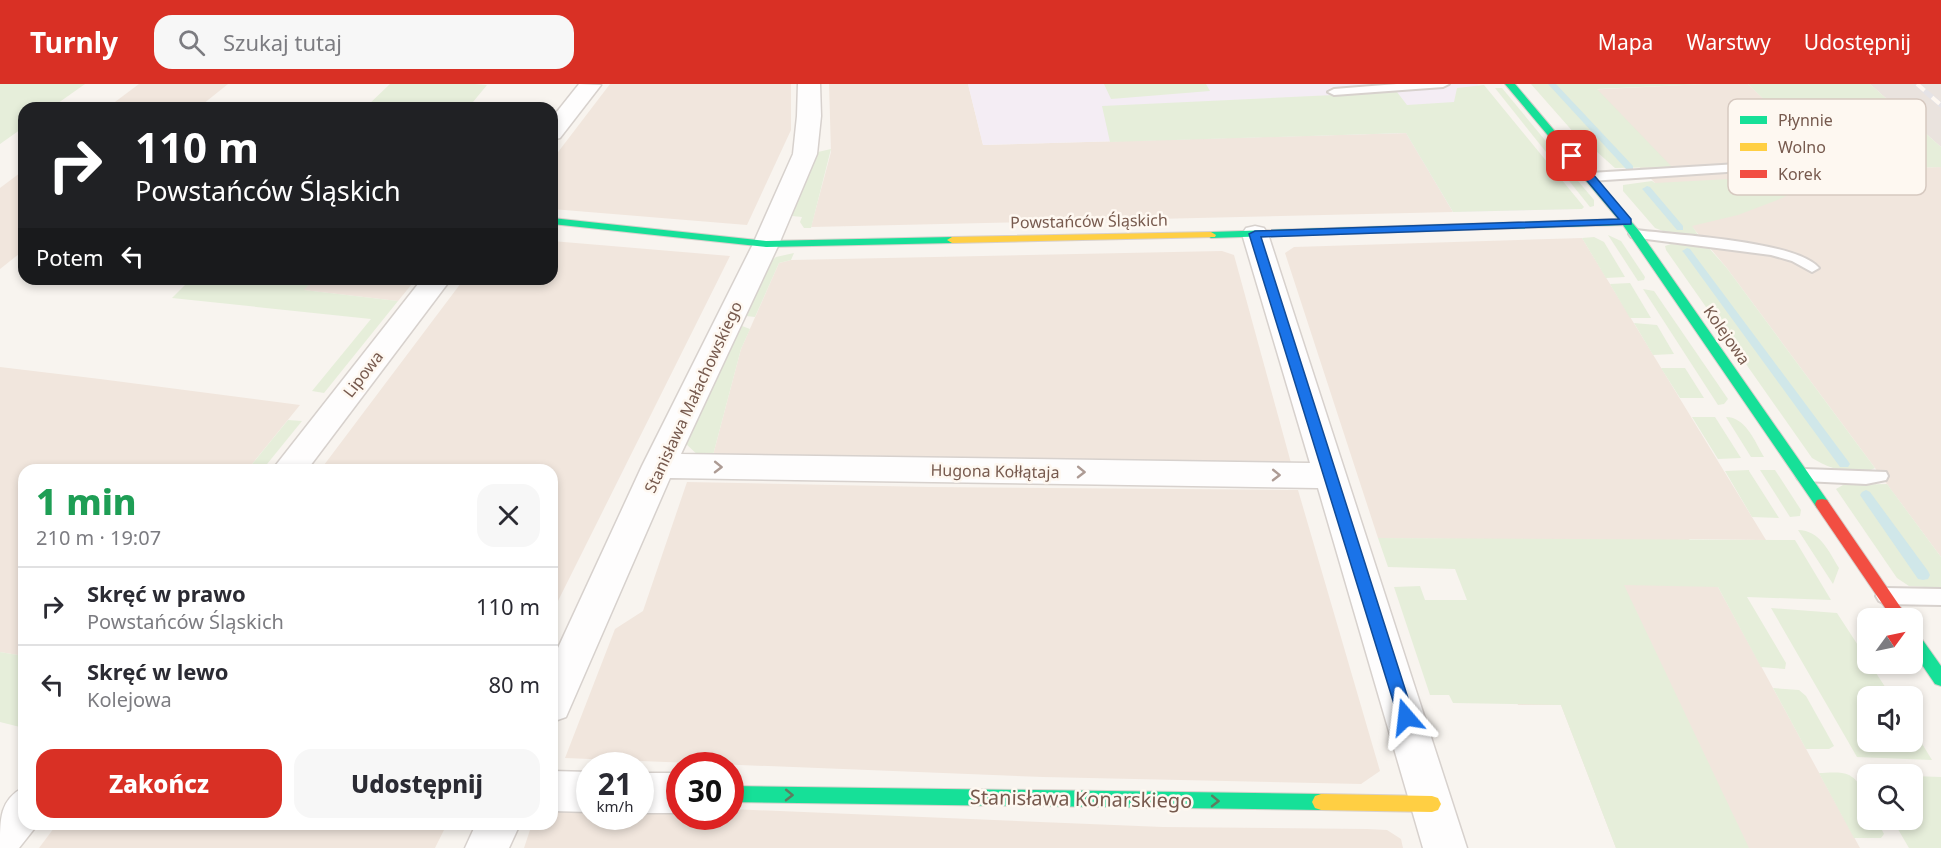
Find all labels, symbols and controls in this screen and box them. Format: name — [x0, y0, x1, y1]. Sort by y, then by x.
search box — [154, 15, 574, 69]
text: Turnly — [30, 23, 118, 61]
icon: search — [175, 26, 208, 59]
text: Szukaj tutaj — [223, 27, 342, 57]
text: Mapa — [1598, 28, 1653, 56]
text: Warstwy — [1686, 28, 1771, 56]
text: Udostępnij — [1804, 28, 1911, 56]
legend — [1728, 99, 1926, 195]
text: Płynnie — [1778, 109, 1833, 131]
text: 110 m — [135, 118, 259, 175]
icon: right — [36, 126, 114, 204]
pin — [1546, 130, 1597, 181]
text: Wolno — [1778, 136, 1826, 158]
icon: arrive — [1555, 139, 1588, 172]
text: Korek — [1778, 163, 1822, 185]
text: Powstańców Śląskich — [135, 172, 401, 209]
street label: Powstańców Śląskich — [1010, 209, 1168, 233]
icon: left — [116, 240, 149, 273]
text: Potem — [36, 242, 104, 272]
street label: Stanisława Małachowskiego — [639, 298, 747, 496]
street label: Kolejowa — [1699, 301, 1755, 369]
street label: Lipowa — [338, 346, 388, 402]
street label: Hugona Kołłątaja — [930, 459, 1060, 483]
one-way arrow — [713, 461, 722, 473]
one-way arrow — [1076, 466, 1085, 479]
one-way arrow — [1271, 469, 1280, 482]
text: 1 min — [36, 477, 137, 526]
button: close — [477, 484, 540, 547]
text: 210 m · 19:07 — [36, 524, 161, 551]
text: Skręć w prawo — [87, 578, 246, 608]
icon: right — [36, 590, 69, 623]
text: 110 m — [476, 591, 540, 621]
text: Powstańców Śląskich — [87, 608, 284, 635]
north arrow — [1857, 608, 1923, 674]
map controls — [1857, 608, 1923, 830]
text: Skręć w lewo — [87, 656, 229, 686]
icon: left — [36, 668, 69, 701]
text: 80 m — [489, 669, 540, 699]
position arrow — [1374, 685, 1438, 749]
text: Kolejowa — [87, 686, 172, 713]
button: sound — [1857, 686, 1923, 752]
button: Zakończ — [36, 749, 282, 818]
button: Udostępnij — [294, 749, 540, 818]
speed limit sign: 30 — [666, 752, 744, 830]
text: 21 — [598, 763, 632, 804]
button: search — [1857, 764, 1923, 830]
street label: Stanisława Konarskiego — [970, 783, 1192, 814]
one-way arrow — [784, 789, 793, 801]
one-way arrow — [1210, 795, 1219, 807]
text: km/h — [597, 796, 633, 816]

